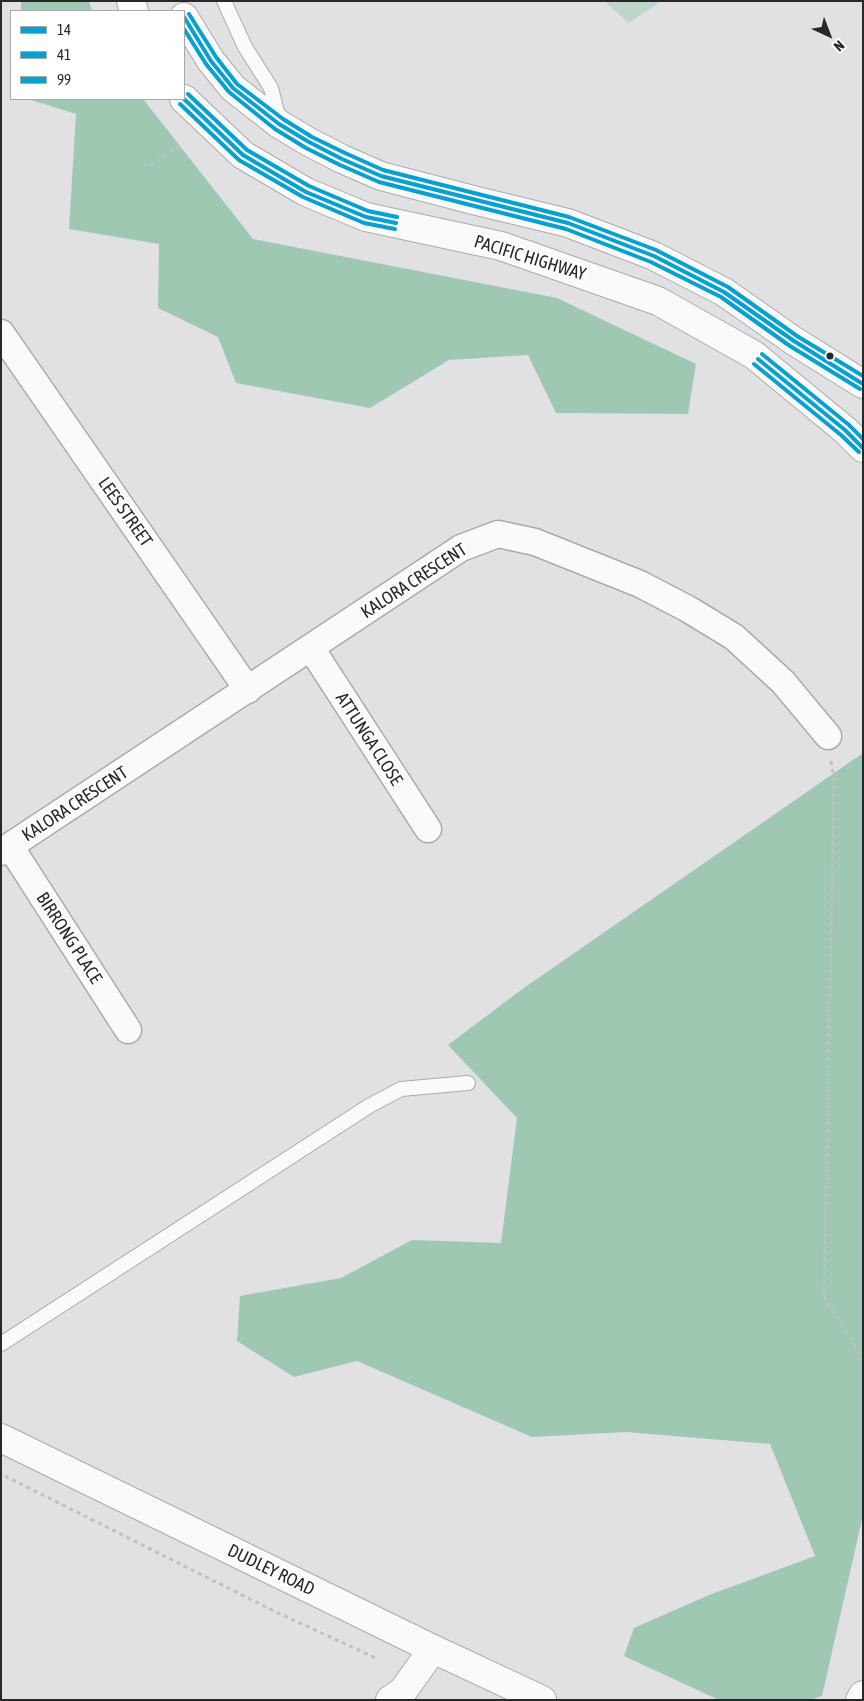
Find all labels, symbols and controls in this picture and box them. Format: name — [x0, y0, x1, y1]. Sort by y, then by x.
legend — [10, 10, 185, 100]
north arrow — [804, 10, 854, 60]
text: 14 — [57, 21, 71, 38]
text: N — [831, 37, 848, 55]
text: 41 — [57, 46, 71, 63]
text: 99 — [57, 71, 71, 88]
street label: PACIFIC HIGHWAY — [472, 231, 588, 285]
unlabelled marker — [825, 351, 835, 361]
street label: LEES STREET — [93, 473, 157, 551]
street label: KALORA CRESCENT — [357, 539, 471, 623]
street label: ATTUNGA CLOSE — [331, 688, 407, 790]
street label: KALORA CRESCENT — [18, 762, 132, 846]
street label: BIRRONG PLACE — [31, 888, 107, 988]
street label: DUDLEY ROAD — [224, 1540, 318, 1600]

